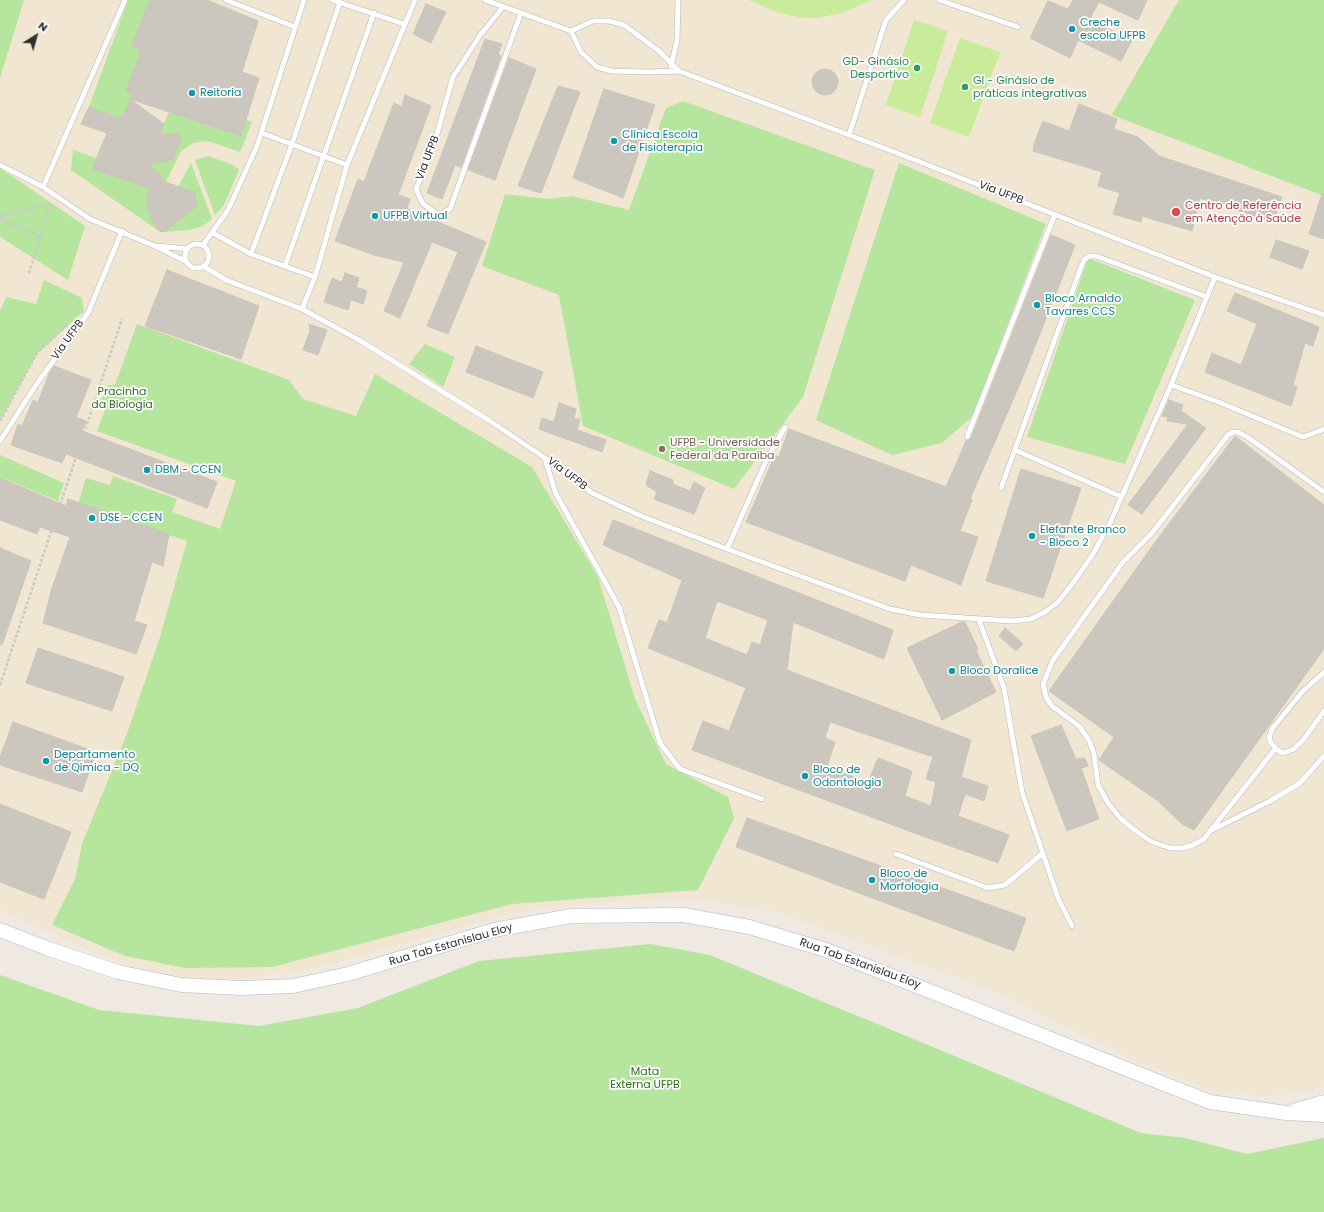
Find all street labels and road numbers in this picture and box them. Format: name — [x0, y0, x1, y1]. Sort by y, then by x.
street label: Via UFPB — [413, 134, 443, 182]
street label: Via UFPB — [977, 178, 1025, 208]
street label: Via UFPB — [49, 317, 87, 363]
street label: Via UFPB — [544, 455, 590, 493]
street label: Rua Tab Estanislau Eloy — [388, 921, 514, 969]
street label: Rua Tab Estanislau Eloy — [798, 936, 922, 992]

